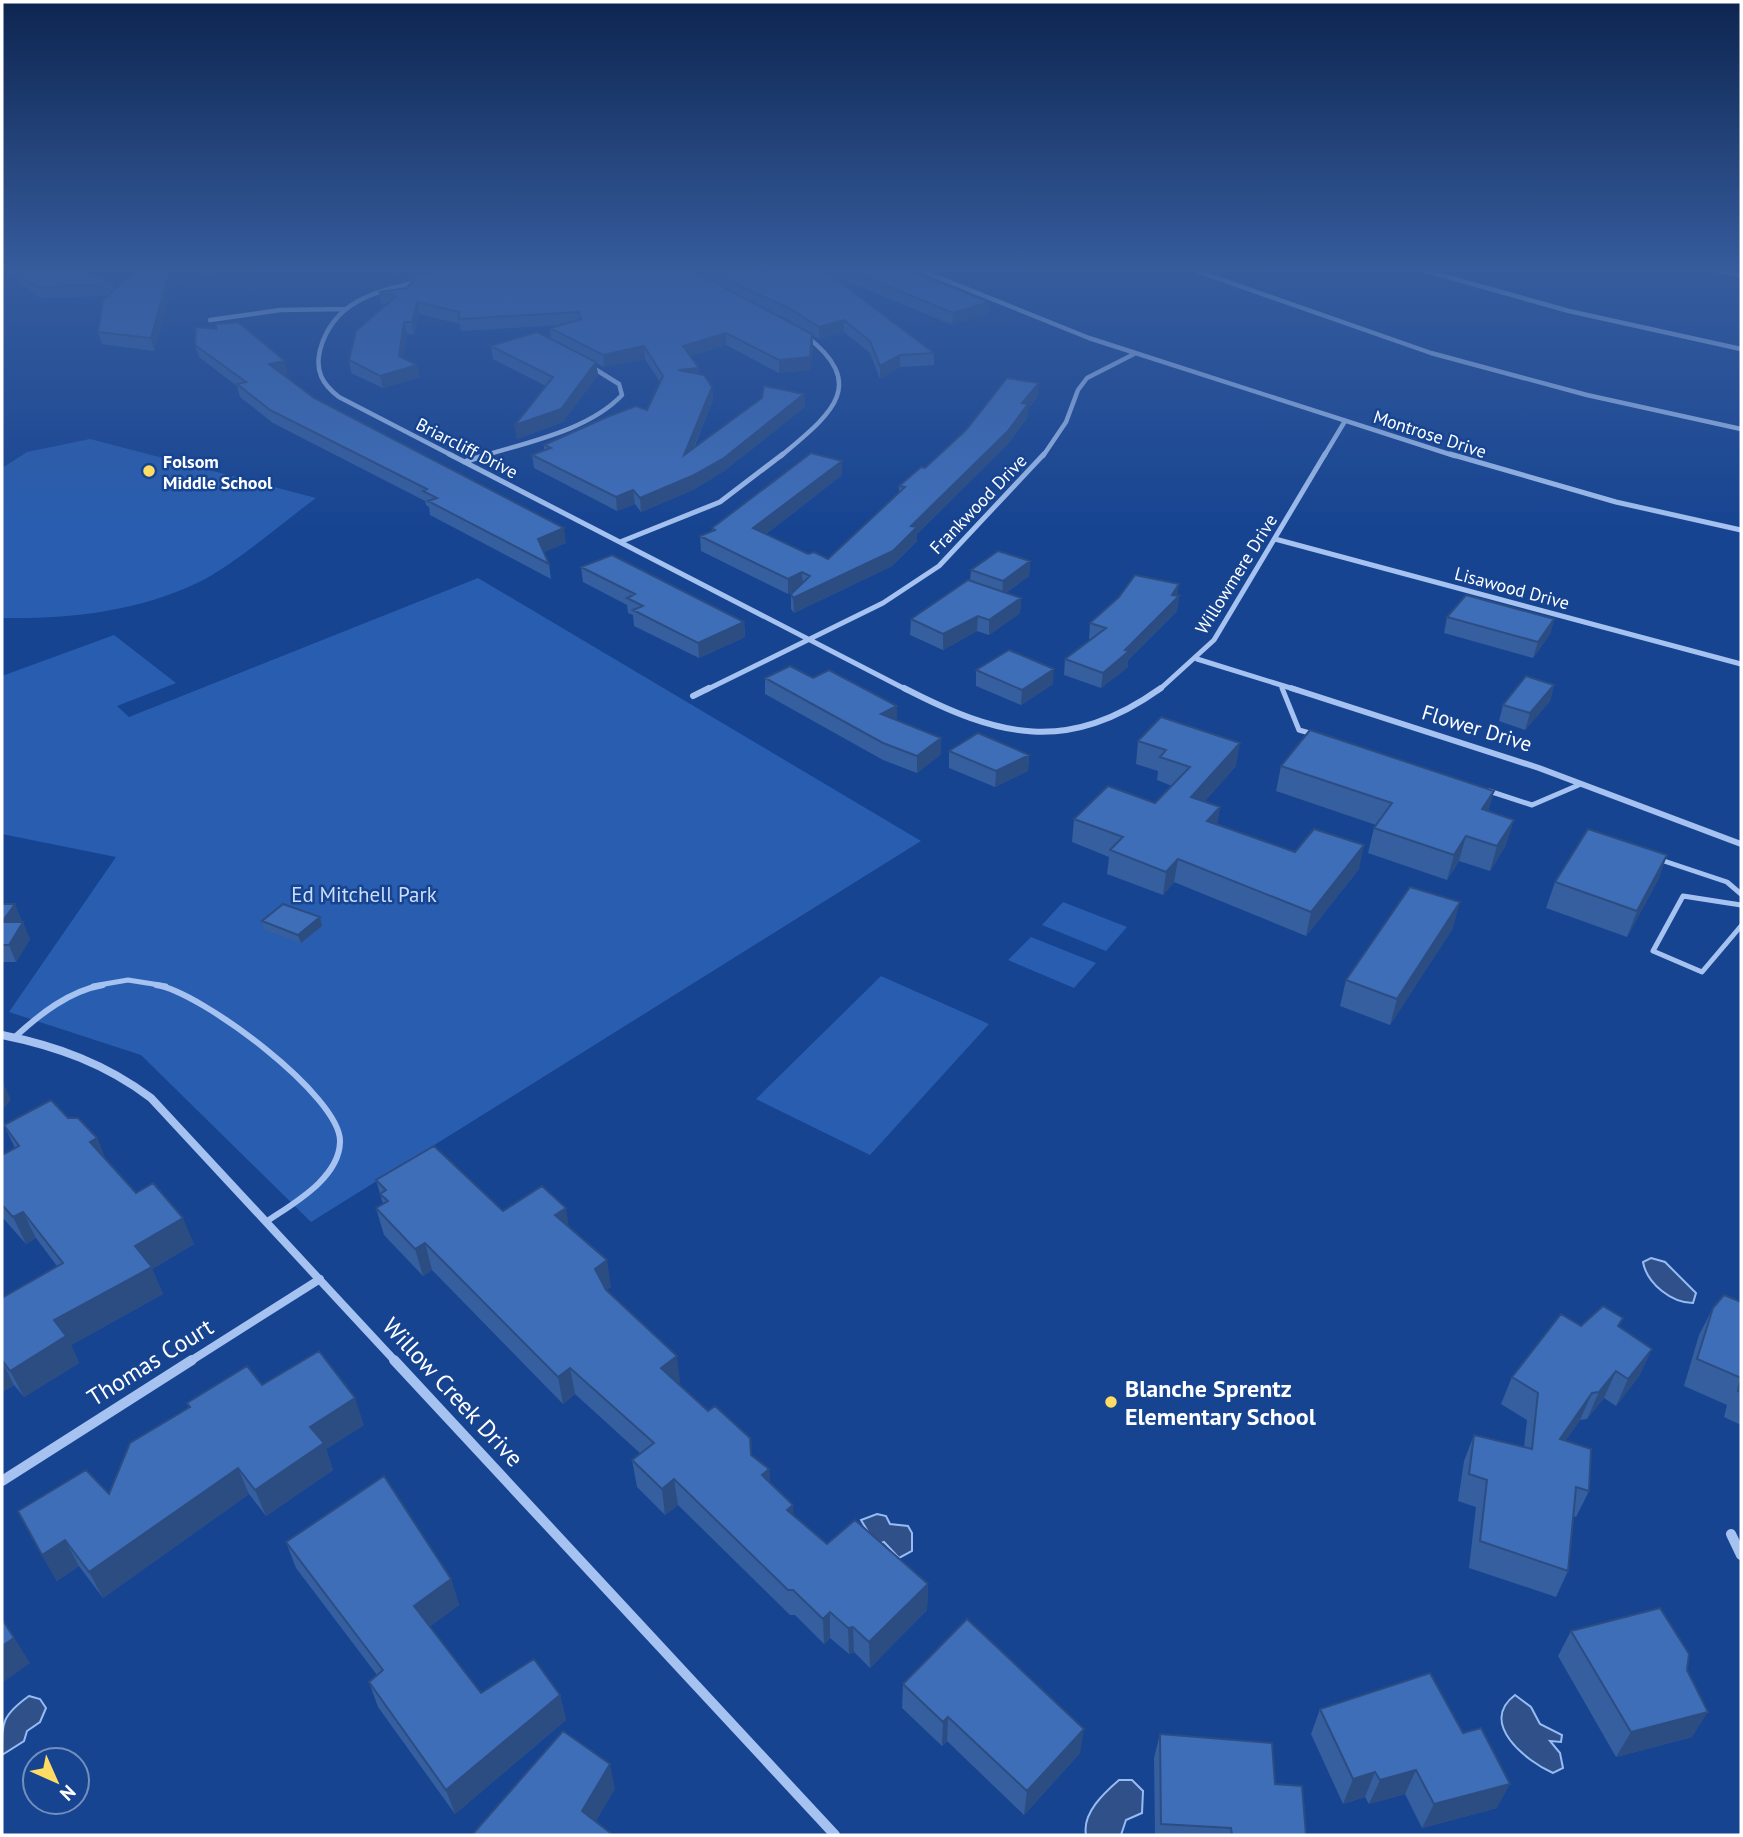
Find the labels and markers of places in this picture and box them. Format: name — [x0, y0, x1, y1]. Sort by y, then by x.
place label: Folsom Middle School — [163, 450, 273, 494]
marker: Folsom Middle School — [141, 463, 157, 479]
place label: Blanche Sprentz Elementary School — [1125, 1373, 1317, 1432]
marker: Blanche Sprentz Elementary School — [1103, 1394, 1119, 1410]

